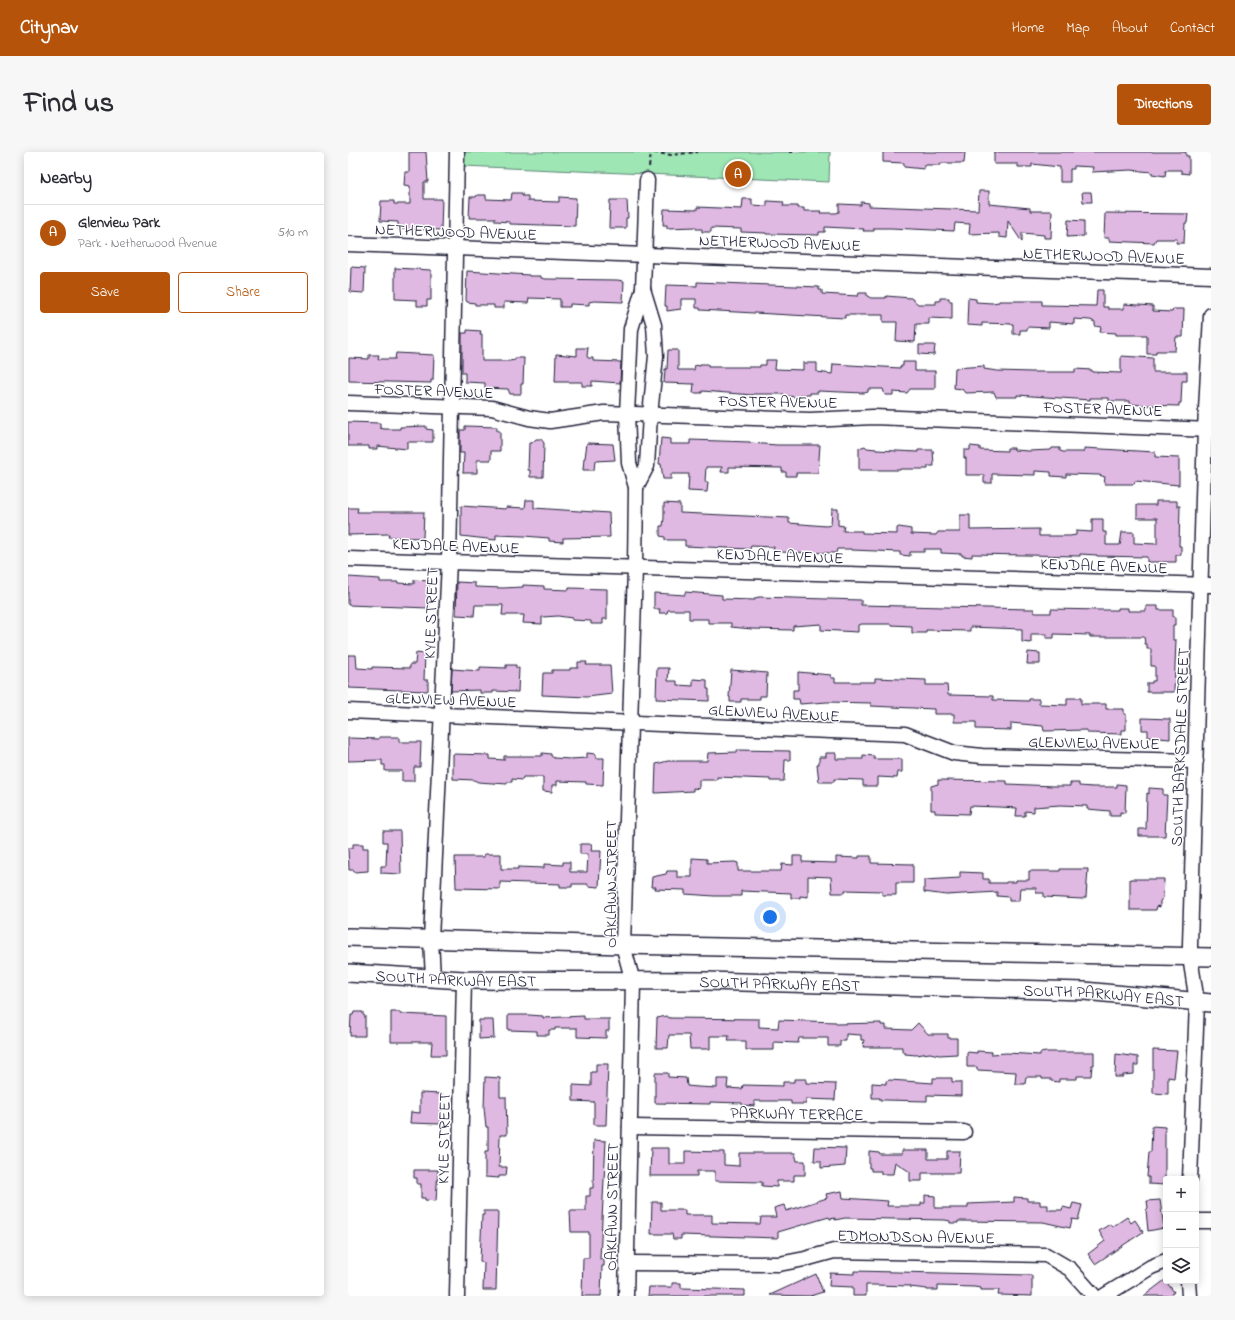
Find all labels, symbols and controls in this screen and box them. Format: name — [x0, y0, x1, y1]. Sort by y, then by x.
text: Citynav — [20, 15, 78, 42]
text: Home — [1012, 18, 1044, 39]
text: Map — [1066, 18, 1090, 39]
text: About — [1112, 18, 1148, 39]
text: Contact — [1170, 18, 1215, 39]
text: Find us — [24, 84, 114, 125]
button: Directions — [1117, 84, 1211, 125]
pin: A — [725, 159, 751, 189]
text: Nearby — [40, 166, 92, 191]
text: Glenview Park — [78, 212, 160, 234]
street label: NETHERWOOD AVENUE — [374, 218, 537, 248]
text: A — [49, 223, 57, 242]
text: 510 m — [277, 223, 308, 242]
street label: NETHERWOOD AVENUE — [698, 229, 861, 259]
text: Park · Netherwood Avenue — [78, 234, 217, 253]
street label: NETHERWOOD AVENUE — [1022, 242, 1185, 272]
button: Save — [40, 272, 170, 313]
button: Share — [178, 272, 308, 313]
street label: FOSTER AVENUE — [373, 378, 494, 406]
street label: FOSTER AVENUE — [717, 390, 838, 416]
street label: FOSTER AVENUE — [1042, 396, 1163, 424]
street label: KENDALE AVENUE — [392, 533, 520, 561]
street label: KENDALE AVENUE — [716, 543, 844, 571]
street label: KENDALE AVENUE — [1040, 553, 1168, 581]
street label: KYLE STREET — [418, 567, 446, 659]
street label: SOUTH BARKSDALE STREET — [1166, 647, 1196, 847]
street label: GLENVIEW AVENUE — [385, 687, 517, 715]
street label: GLENVIEW AVENUE — [708, 699, 840, 729]
street label: GLENVIEW AVENUE — [1028, 731, 1160, 757]
street label: OAKLAWN STREET — [600, 820, 624, 948]
your location — [760, 907, 780, 927]
street label: SOUTH PARKWAY EAST — [375, 965, 536, 994]
street label: SOUTH PARKWAY EAST — [699, 971, 860, 999]
street label: SOUTH PARKWAY EAST — [1023, 979, 1185, 1014]
street label: KYLE STREET — [432, 1092, 458, 1184]
street label: PARKWAY TERRACE — [730, 1102, 864, 1128]
street label: OAKLAWN STREET — [600, 1143, 626, 1271]
map controls — [1163, 1176, 1199, 1284]
button: + — [1163, 1176, 1199, 1212]
button: − — [1163, 1212, 1199, 1248]
street label: EDMONDSON AVENUE — [837, 1225, 995, 1251]
button: layers — [1163, 1248, 1199, 1284]

